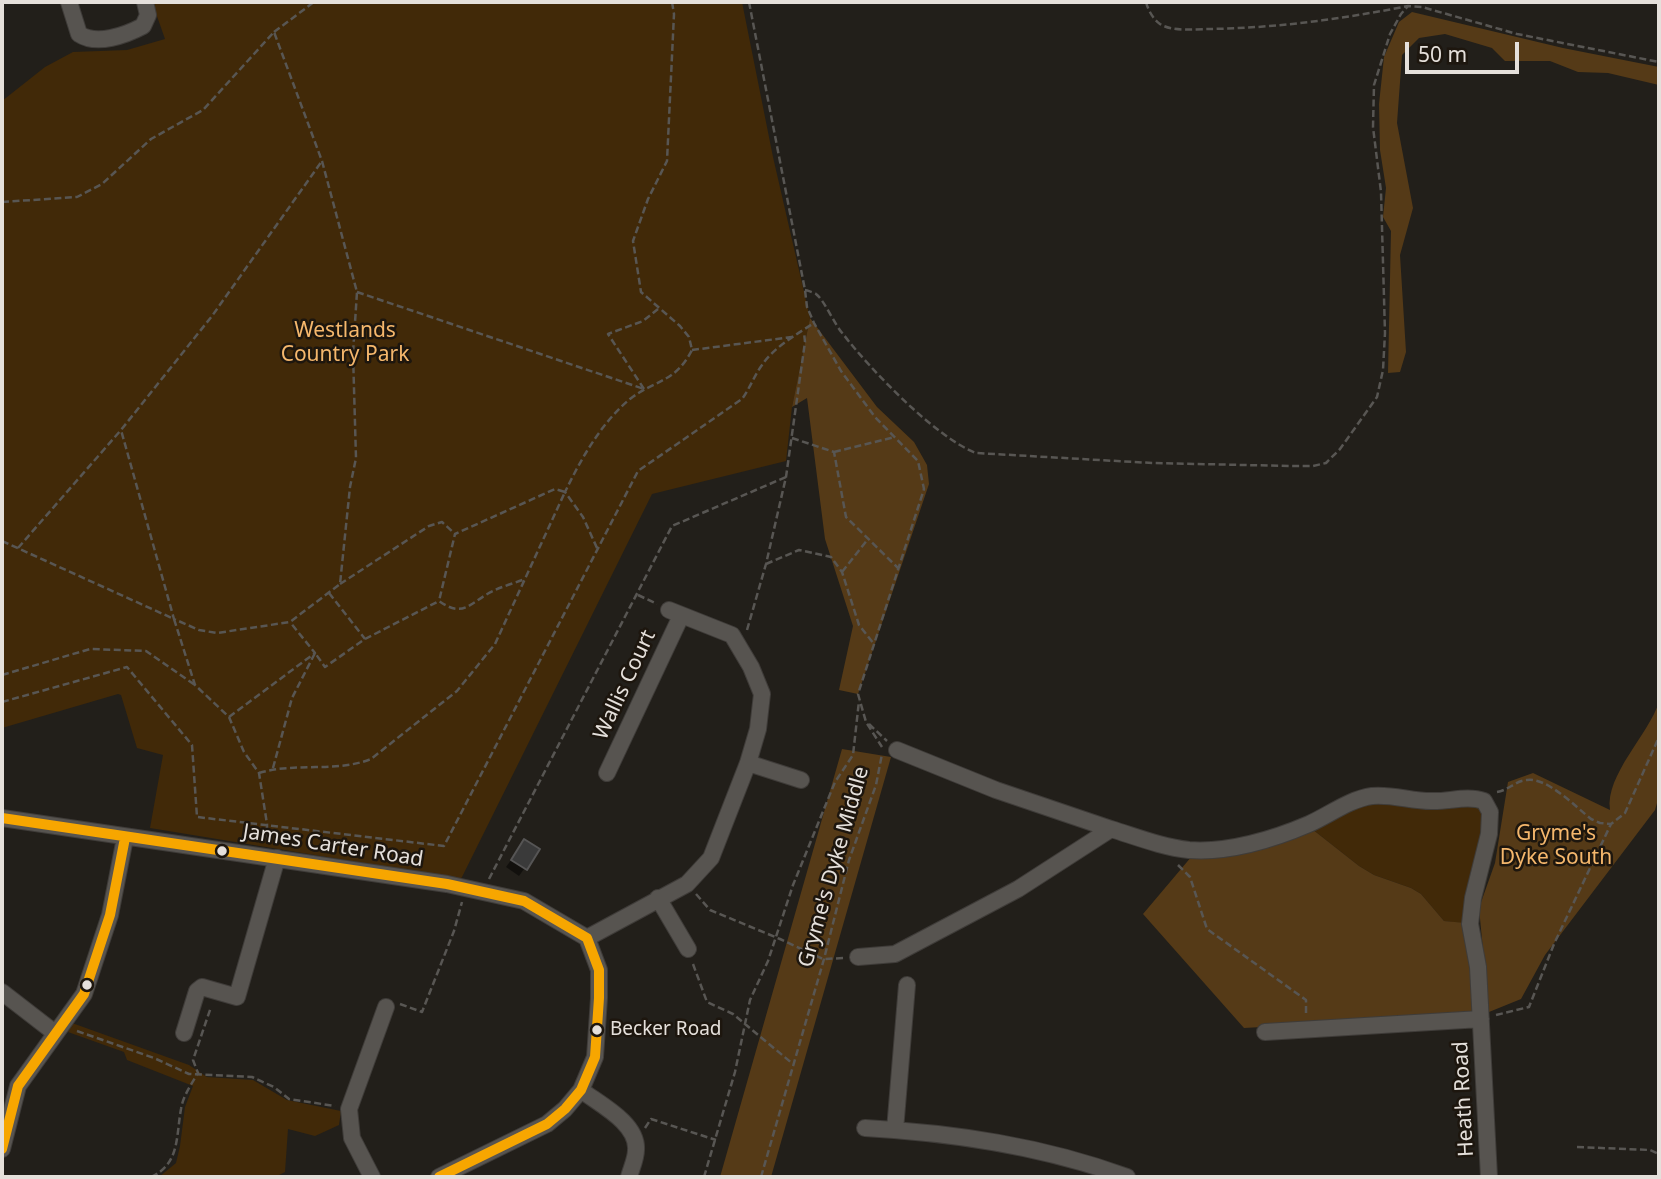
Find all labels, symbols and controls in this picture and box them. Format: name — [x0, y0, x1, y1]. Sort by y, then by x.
scale bar — [1409, 28, 1523, 72]
text: 50 m — [1418, 40, 1467, 68]
park label: Westlands Country Park — [281, 318, 409, 368]
street label: Wallis Court — [589, 626, 661, 744]
street label: Gryme's Dyke Middle — [793, 764, 875, 970]
street label: James Carter Road — [241, 819, 425, 873]
park label: Gryme's Dyke South — [1500, 821, 1612, 871]
unlabelled marker — [215, 844, 229, 858]
unlabelled marker — [80, 978, 94, 992]
place label: Becker Road — [610, 1019, 721, 1041]
marker: Becker Road — [590, 1023, 604, 1037]
street label: Heath Road — [1448, 1041, 1480, 1157]

